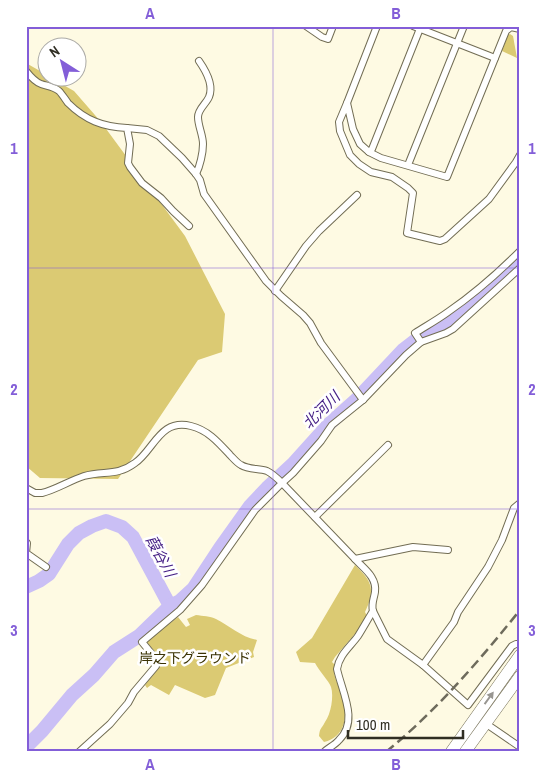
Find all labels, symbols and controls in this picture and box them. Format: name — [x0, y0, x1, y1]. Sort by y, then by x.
text: A — [145, 2, 155, 24]
text: B — [391, 2, 401, 24]
north arrow — [38, 38, 88, 88]
text: N — [46, 42, 63, 61]
text: 1 — [10, 137, 18, 159]
text: 1 — [528, 137, 536, 159]
text: 2 — [10, 378, 18, 400]
text: 2 — [528, 378, 536, 400]
water label: 北河川 — [298, 385, 346, 433]
water label: 葭谷川 — [141, 531, 182, 583]
text: 3 — [10, 619, 18, 641]
text: 3 — [528, 619, 536, 641]
park label: 岸之下グラウンド — [139, 649, 251, 667]
one-way arrow — [484, 691, 494, 705]
scale bar — [348, 708, 464, 740]
text: 100 m — [356, 714, 390, 735]
text: A — [145, 753, 155, 775]
text: B — [391, 753, 401, 775]

